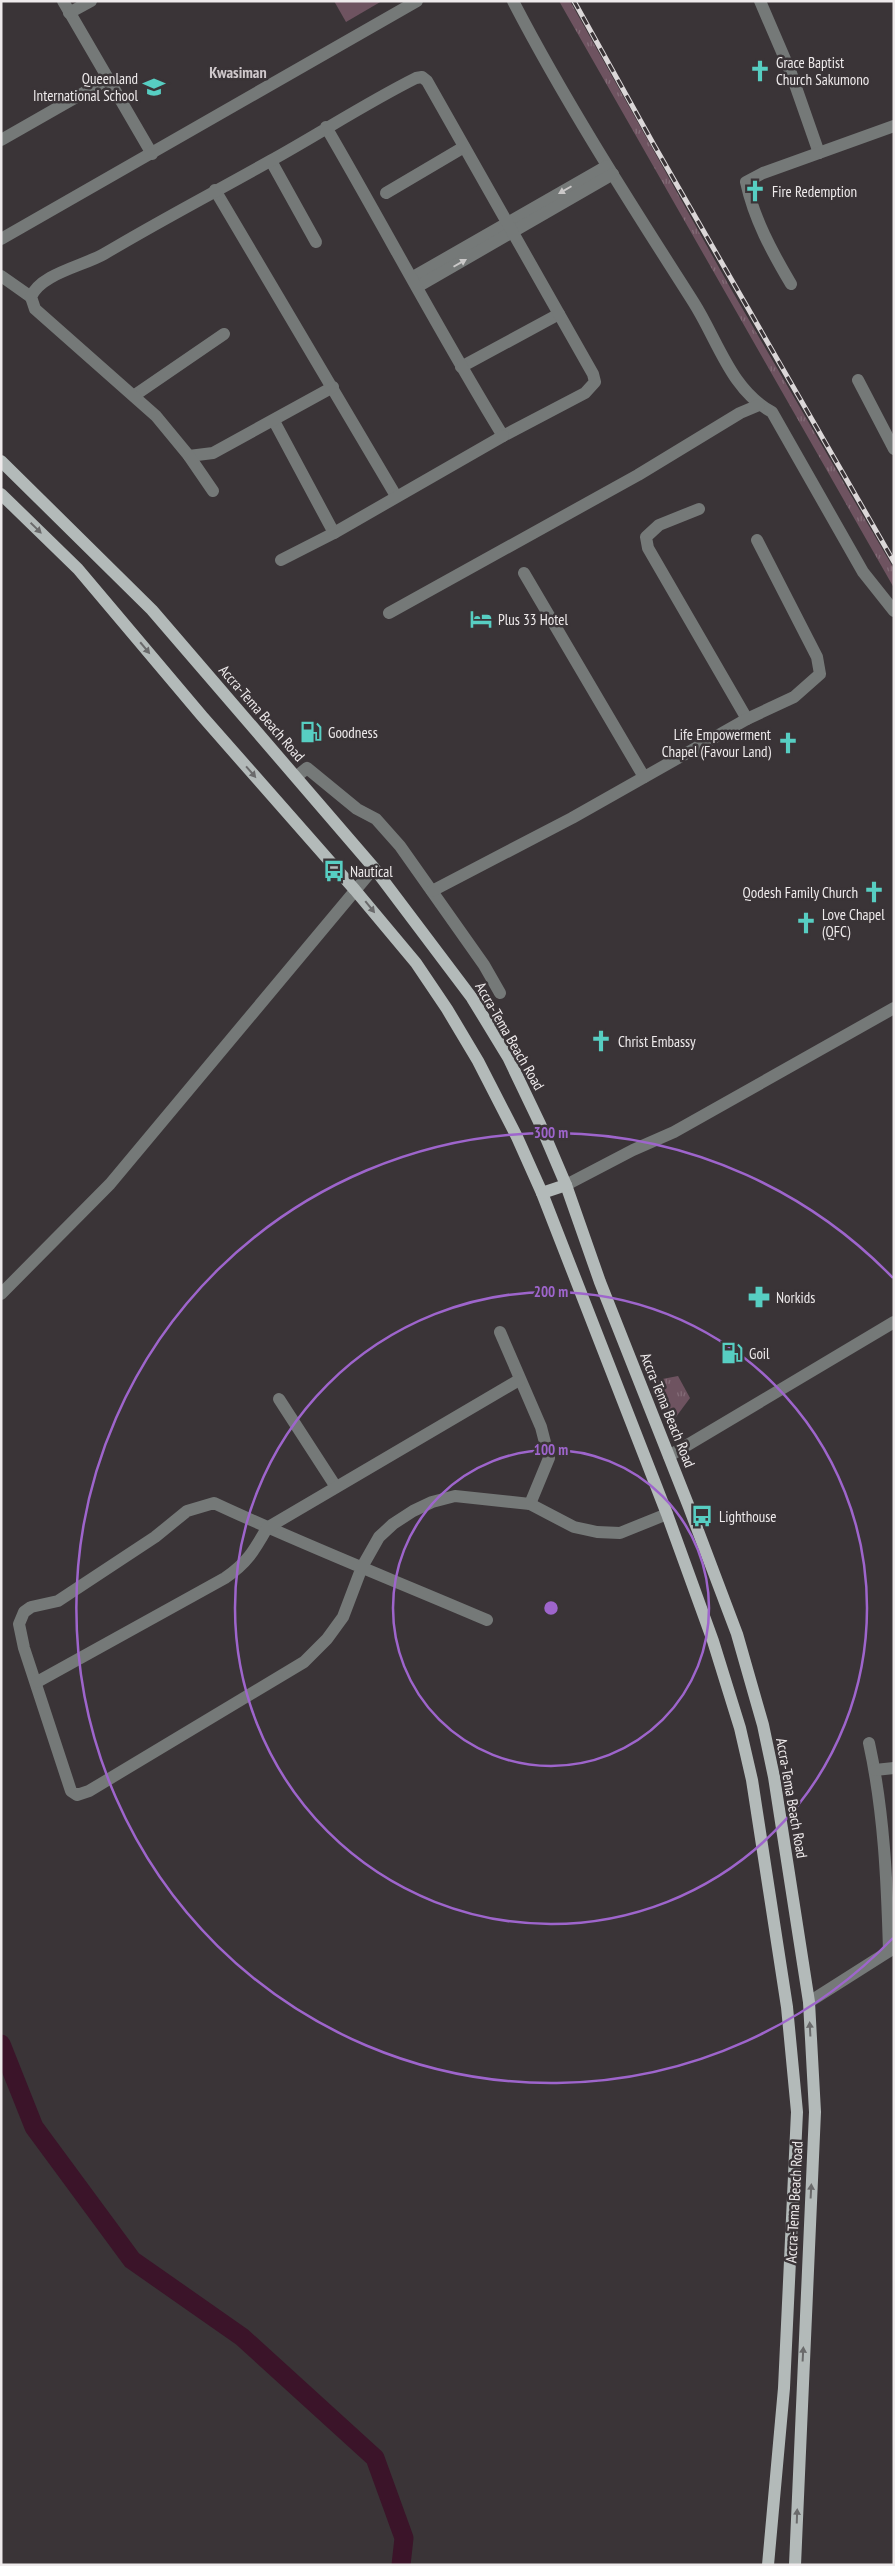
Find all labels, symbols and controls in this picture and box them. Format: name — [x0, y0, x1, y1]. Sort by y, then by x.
place label: Grace Baptist Church Sakumono — [776, 53, 869, 89]
church icon: Grace Baptist Church Sakumono — [747, 58, 773, 84]
district label: Kwasiman — [209, 62, 267, 82]
place label: Queenland International School — [33, 69, 138, 105]
school or university icon: Queenland International School — [141, 74, 167, 100]
church icon: Fire Redemption — [742, 178, 768, 204]
place label: Fire Redemption — [772, 182, 857, 201]
one-way arrow — [558, 186, 572, 195]
one-way arrow — [453, 259, 467, 268]
one-way arrow — [30, 522, 42, 534]
hotel icon: Plus 33 Hotel — [468, 606, 494, 632]
place label: Plus 33 Hotel — [498, 610, 568, 629]
one-way arrow — [140, 642, 151, 655]
street label: Accra-Tema Beach Road — [215, 661, 309, 765]
fuel station icon: Goodness — [298, 719, 324, 745]
place label: Goodness — [328, 723, 378, 742]
place label: Life Empowerment Chapel (Favour Land) — [662, 725, 772, 761]
church icon: Life Empowerment Chapel (Favour Land) — [775, 730, 801, 756]
one-way arrow — [245, 765, 257, 777]
bus stop icon: Nautical — [321, 858, 347, 884]
place label: Nautical — [350, 862, 393, 881]
church icon: Qodesh Family Church — [861, 879, 887, 905]
place label: Qodesh Family Church — [743, 883, 858, 902]
one-way arrow — [364, 900, 375, 913]
place label: Love Chapel (QFC) — [822, 905, 885, 941]
church icon: Love Chapel (QFC) — [793, 910, 819, 936]
street label: Accra-Tema Beach Road — [471, 978, 549, 1094]
church icon: Christ Embassy — [588, 1028, 614, 1054]
place label: Christ Embassy — [618, 1032, 696, 1051]
text: 300 m — [534, 1123, 568, 1142]
text: 200 m — [534, 1282, 568, 1301]
pharmacy icon: Norkids — [746, 1284, 772, 1310]
place label: Norkids — [776, 1288, 815, 1307]
fuel station icon: Goil — [719, 1340, 745, 1366]
place label: Goil — [749, 1344, 770, 1363]
street label: Accra-Tema Beach Road — [636, 1350, 700, 1470]
text: 100 m — [534, 1440, 568, 1459]
bus stop icon: Lighthouse — [689, 1503, 715, 1529]
place label: Lighthouse — [719, 1507, 777, 1526]
centre of rings — [542, 1599, 560, 1617]
street label: Accra-Tema Beach Road — [772, 1736, 812, 1860]
one-way arrow — [806, 2021, 814, 2037]
street label: Accra-Tema Beach Road — [781, 2141, 807, 2263]
one-way arrow — [808, 2183, 816, 2199]
one-way arrow — [800, 2345, 808, 2361]
one-way arrow — [793, 2508, 801, 2524]

